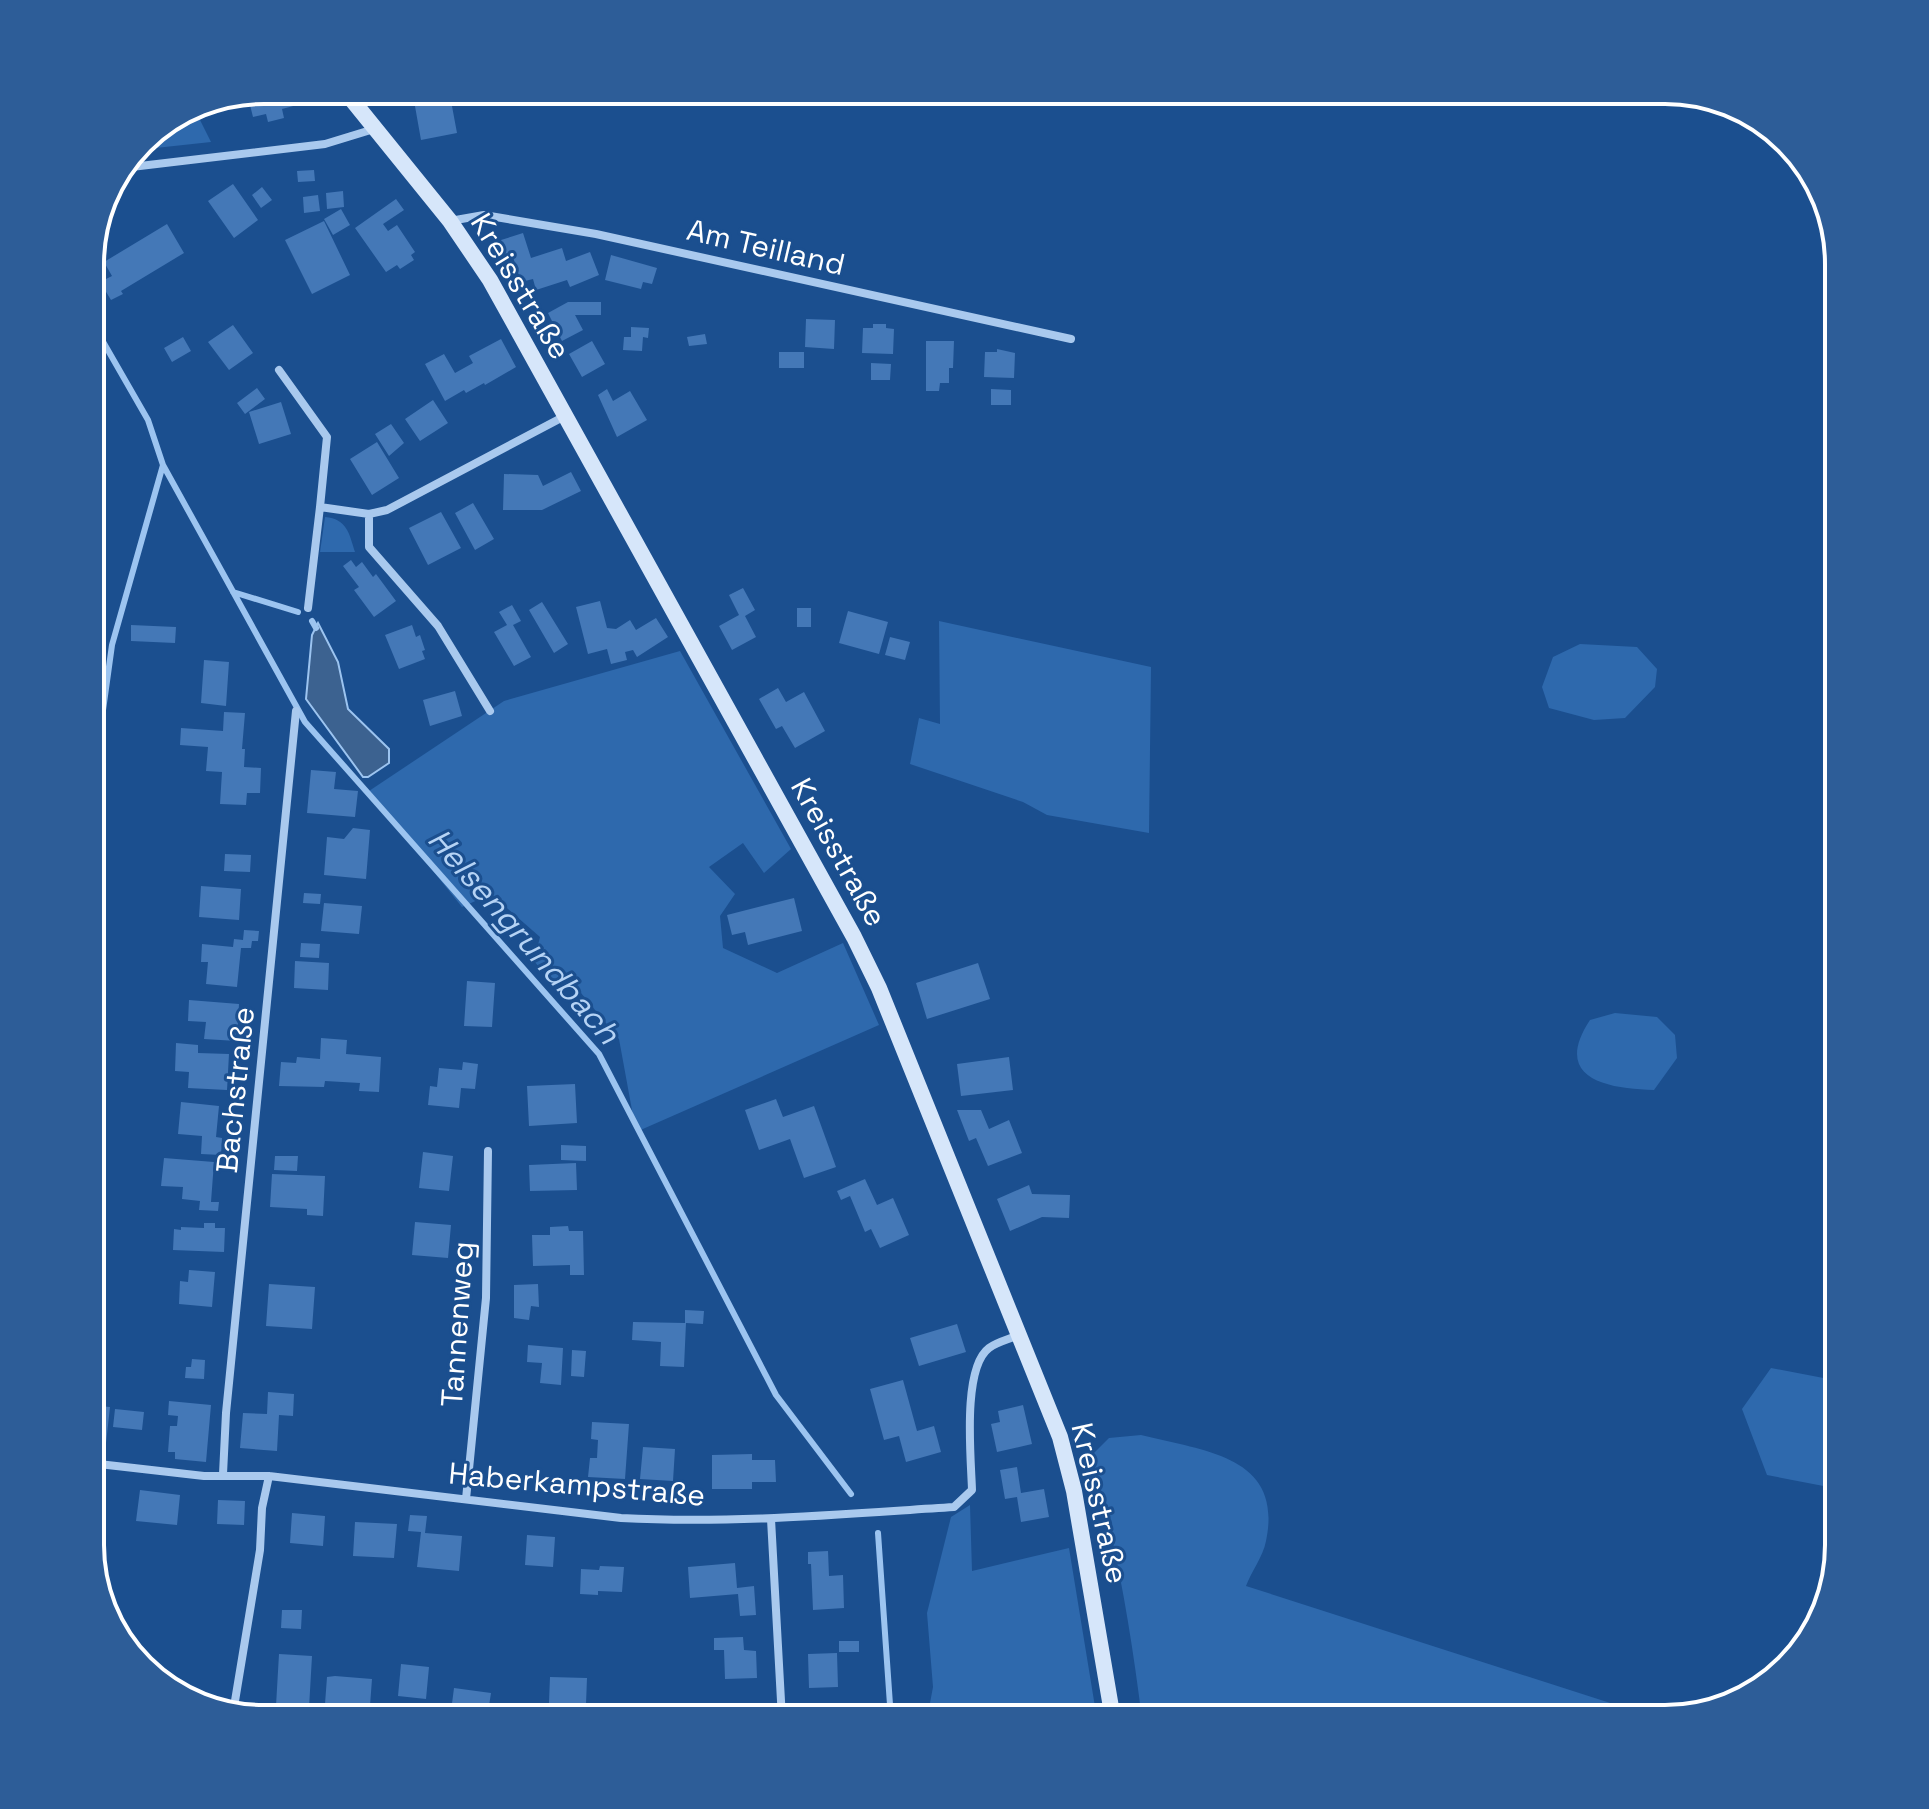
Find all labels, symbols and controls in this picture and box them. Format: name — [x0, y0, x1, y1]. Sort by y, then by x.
street label: Kreisstraße — [462, 206, 580, 366]
street label: Am Teilland — [683, 210, 849, 284]
street label: Kreisstraße — [782, 771, 896, 933]
water label: Helsengrundbach — [419, 820, 630, 1053]
street label: Bachstraße — [207, 1005, 263, 1175]
street label: Tannenweg — [432, 1240, 482, 1408]
street label: Kreisstraße — [1063, 1419, 1137, 1587]
street label: Haberkampstraße — [447, 1453, 707, 1515]

